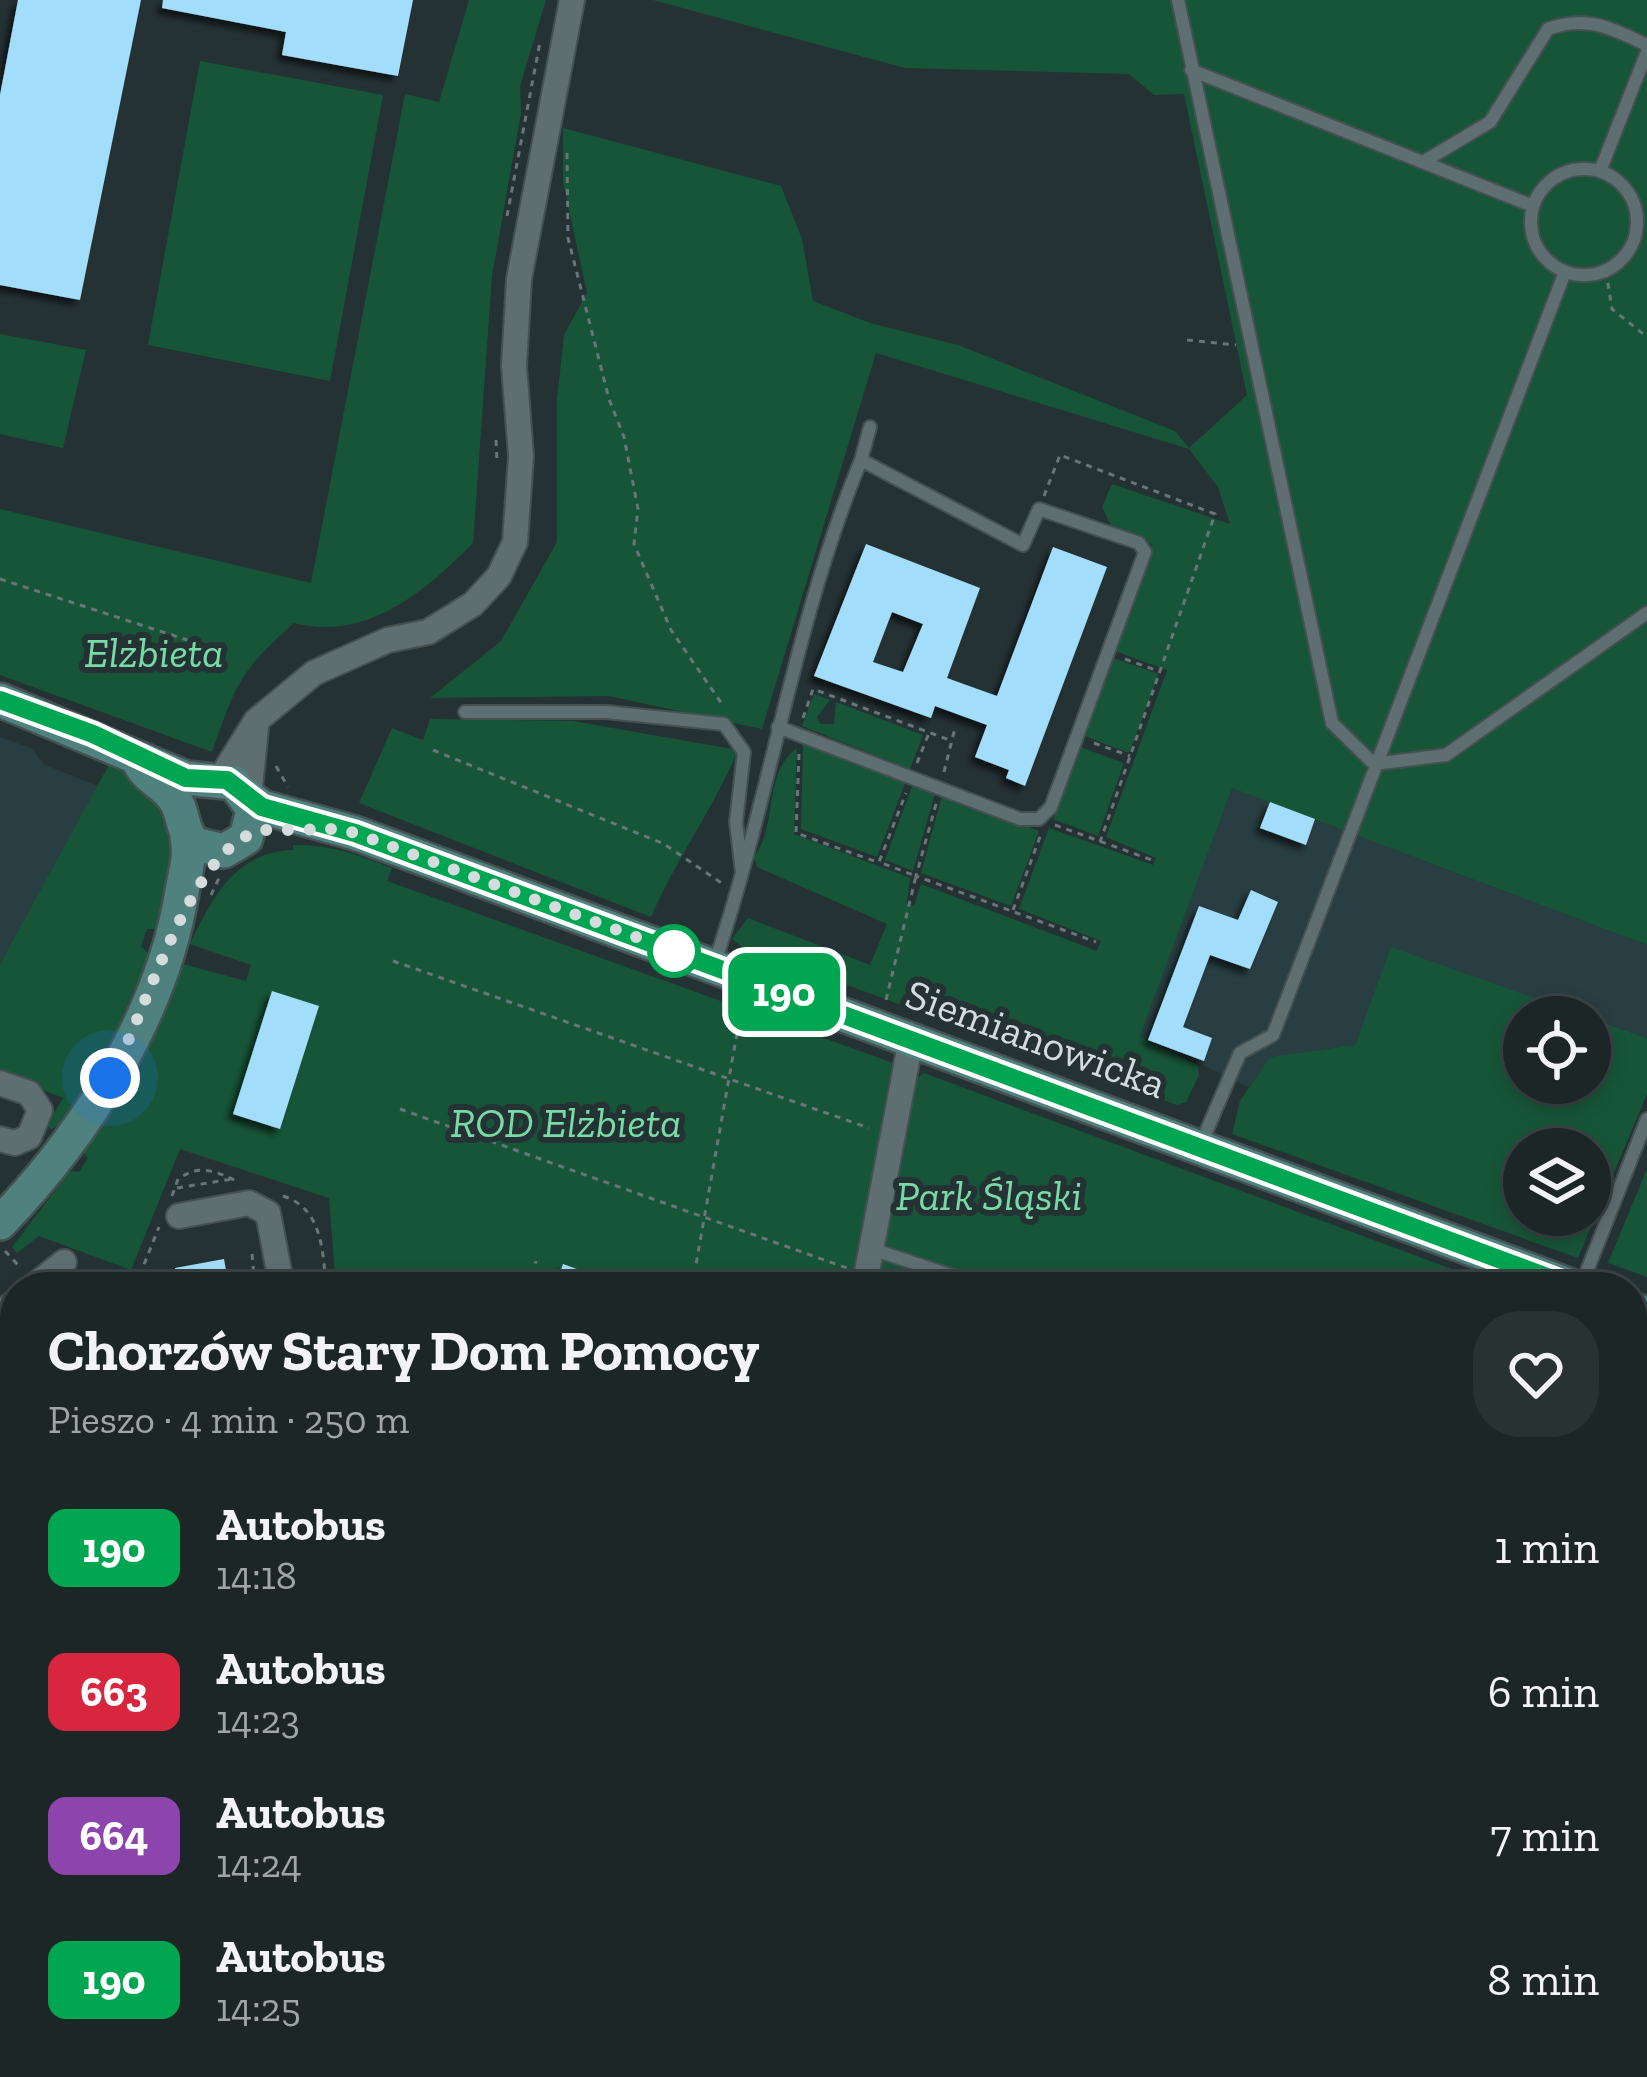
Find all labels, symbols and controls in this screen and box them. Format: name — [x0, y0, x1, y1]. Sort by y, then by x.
park label: Elżbieta — [85, 627, 223, 678]
unlabelled marker — [649, 926, 699, 976]
line badge: 190 — [715, 953, 853, 1031]
text: 190 — [752, 966, 816, 1017]
street label: Siemianowicka — [899, 968, 1173, 1109]
map controls — [1503, 996, 1611, 1236]
button: locate — [1503, 996, 1611, 1104]
your location — [80, 1048, 140, 1108]
park label: ROD Elżbieta — [450, 1097, 682, 1148]
button: layers — [1503, 1128, 1611, 1236]
park label: Park Śląski — [896, 1170, 1082, 1221]
button: heart — [1473, 1311, 1599, 1437]
text: Chorzów Stary Dom Pomocy — [48, 1316, 759, 1385]
text: Pieszo · 4 min · 250 m — [48, 1396, 409, 1443]
text: Autobus — [216, 1498, 386, 1552]
text: 1 min — [1494, 1521, 1599, 1575]
text: 190 — [82, 1522, 146, 1573]
text: 14:18 — [216, 1552, 297, 1599]
text: Autobus — [216, 1642, 386, 1696]
text: 6 min — [1488, 1665, 1599, 1719]
text: 663 — [80, 1666, 148, 1717]
text: 14:23 — [216, 1696, 300, 1743]
text: Autobus — [216, 1786, 386, 1840]
text: 7 min — [1490, 1809, 1599, 1863]
text: 664 — [80, 1810, 148, 1861]
text: 14:24 — [216, 1840, 302, 1887]
text: Autobus — [216, 1930, 386, 1984]
text: 8 min — [1487, 1953, 1599, 2007]
text: 190 — [82, 1954, 146, 2005]
text: 14:25 — [216, 1984, 301, 2031]

